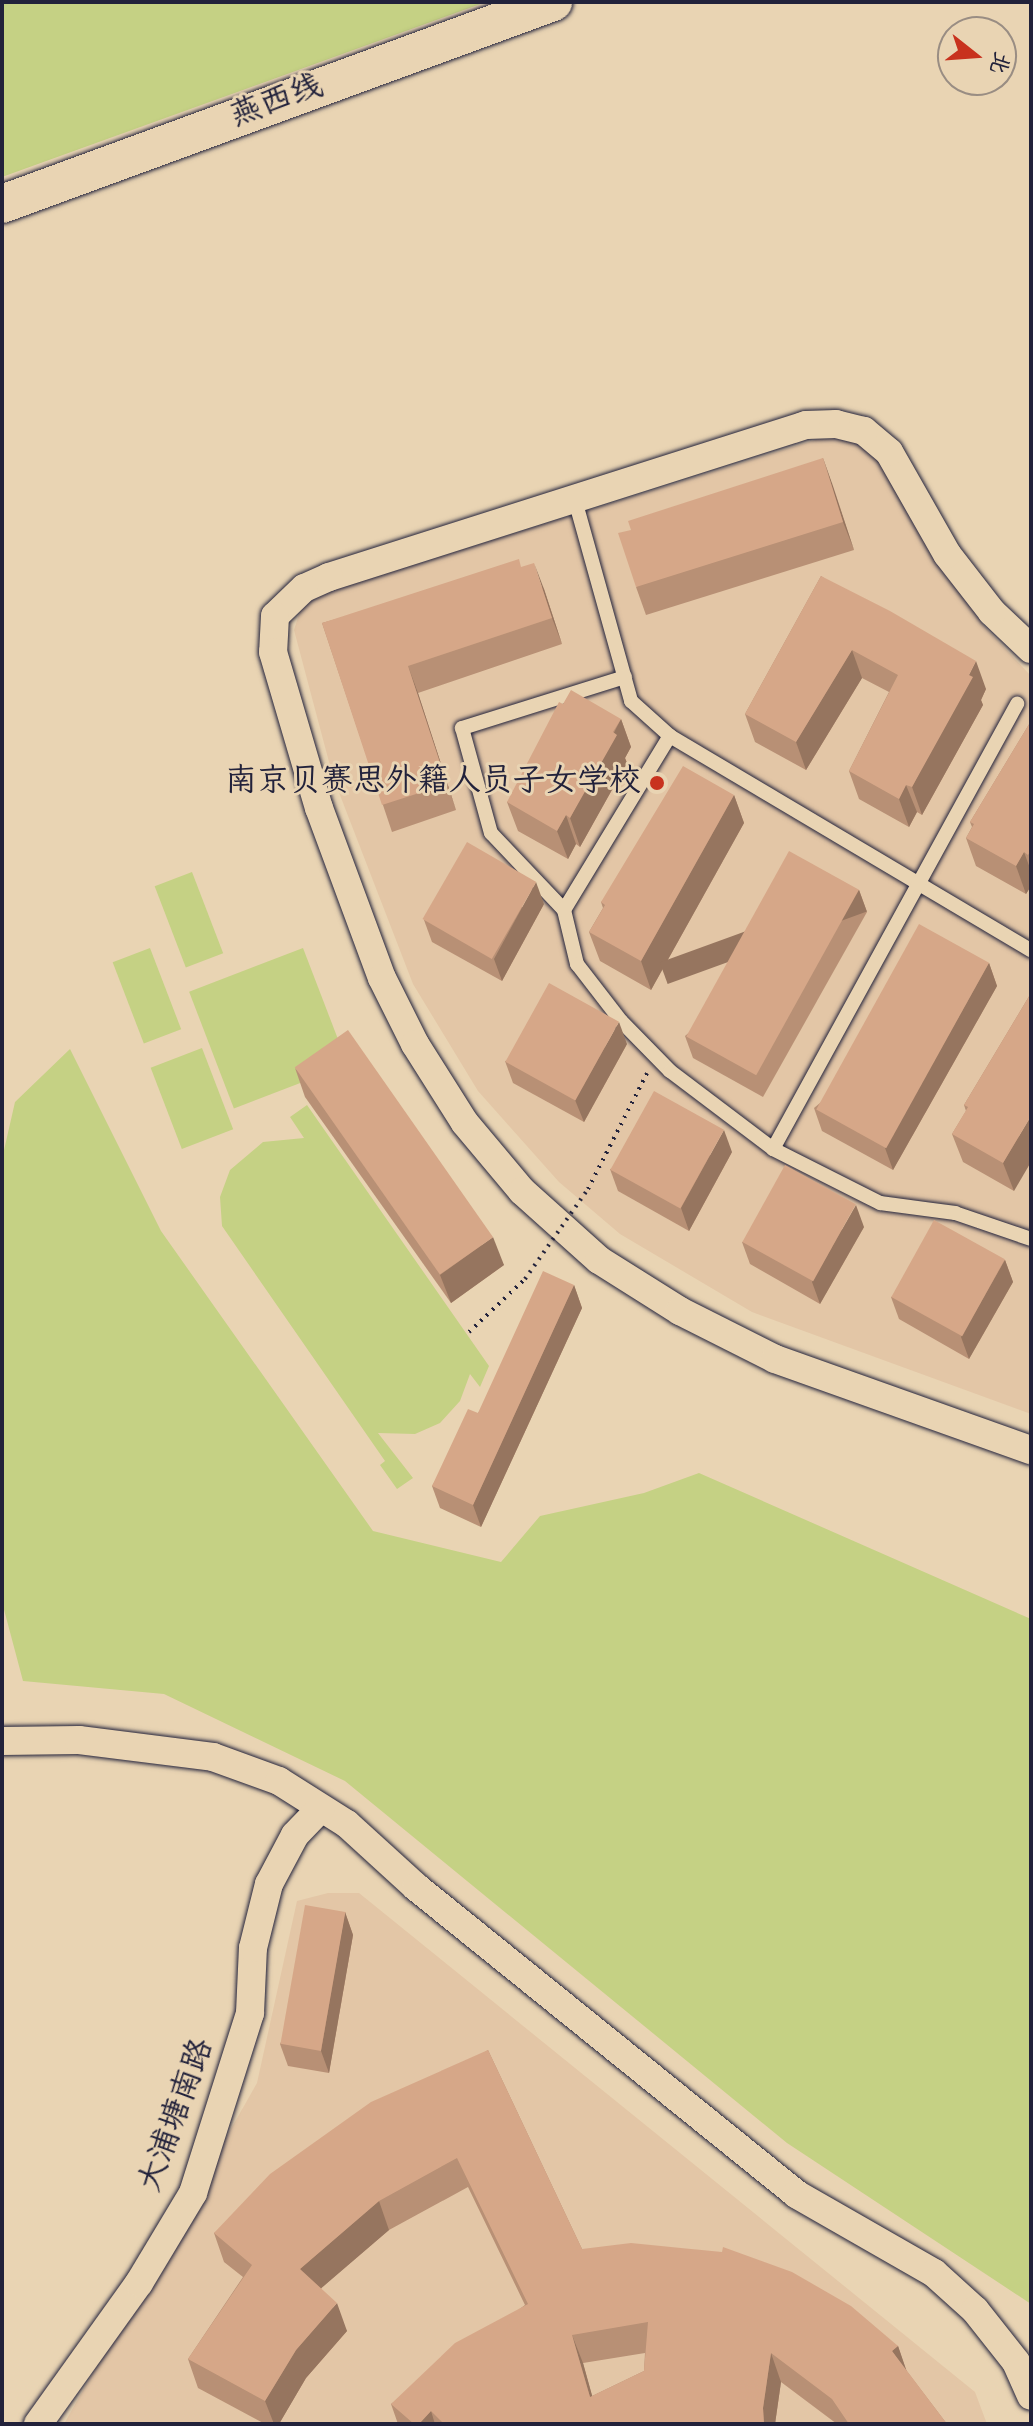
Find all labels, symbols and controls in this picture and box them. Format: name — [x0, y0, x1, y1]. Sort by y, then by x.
north arrow — [937, 16, 1017, 96]
text: 北 — [980, 47, 1017, 78]
street label: 燕西线 — [225, 69, 329, 137]
place label: 南京贝赛思外籍人员子女学校 — [225, 764, 641, 802]
marker: 南京贝赛思外籍人员子女学校 — [648, 774, 666, 792]
street label: 大浦塘南路 — [133, 2034, 223, 2198]

